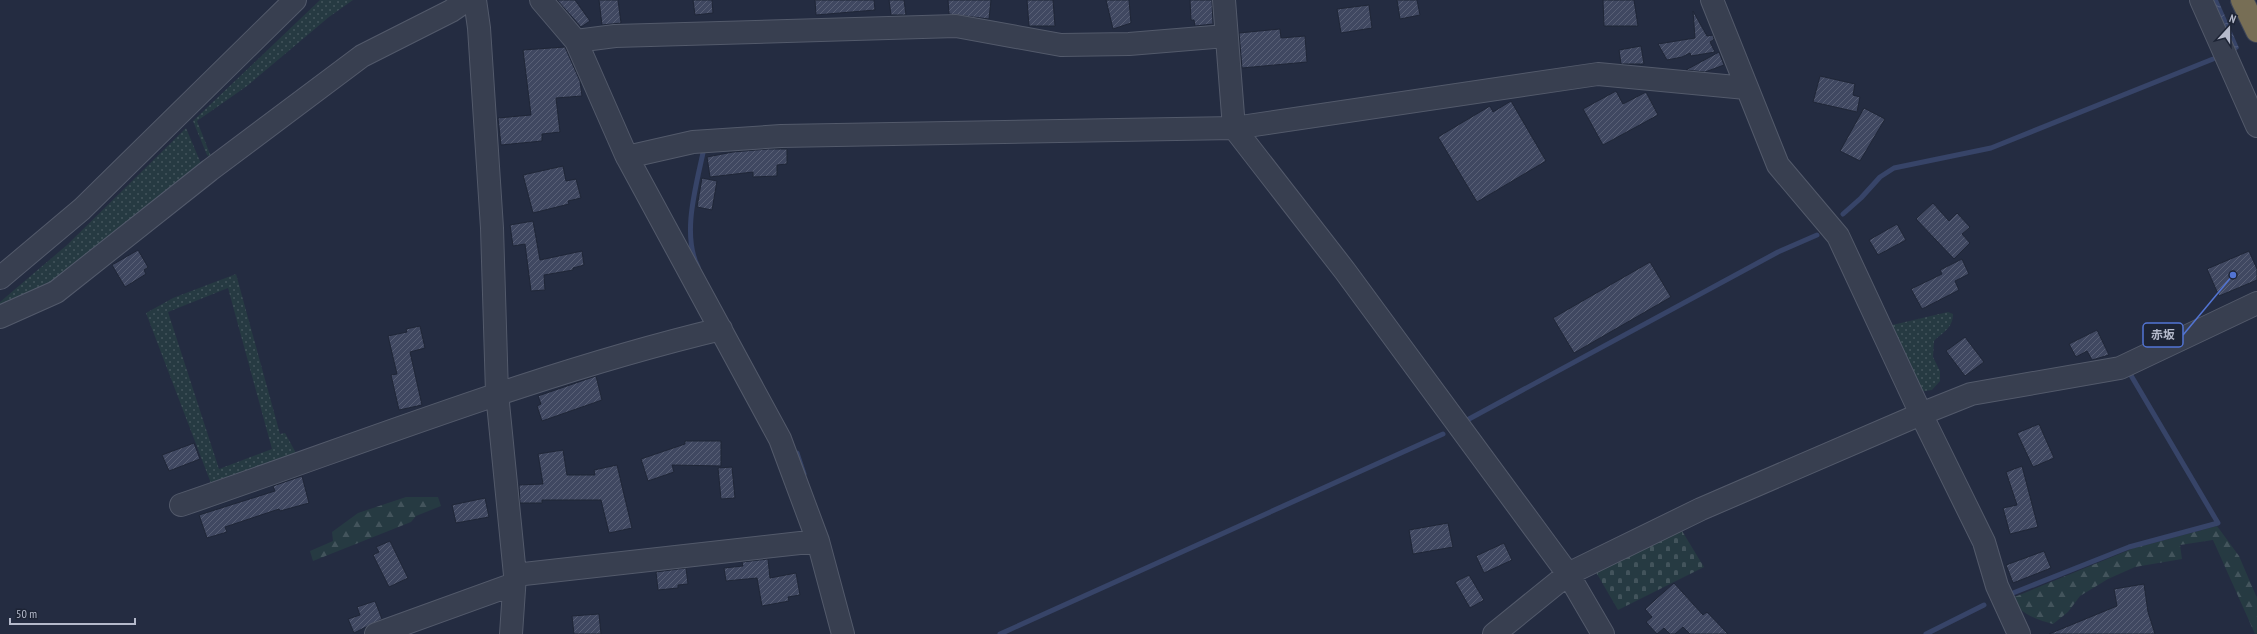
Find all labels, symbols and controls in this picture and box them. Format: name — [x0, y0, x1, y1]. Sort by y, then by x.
north arrow — [2209, 8, 2249, 48]
text: N — [2227, 11, 2238, 26]
callout: 赤坂 — [2143, 323, 2183, 347]
text: 赤坂 — [2151, 327, 2175, 342]
scale bar — [10, 600, 135, 626]
text: 50 m — [16, 606, 37, 621]

